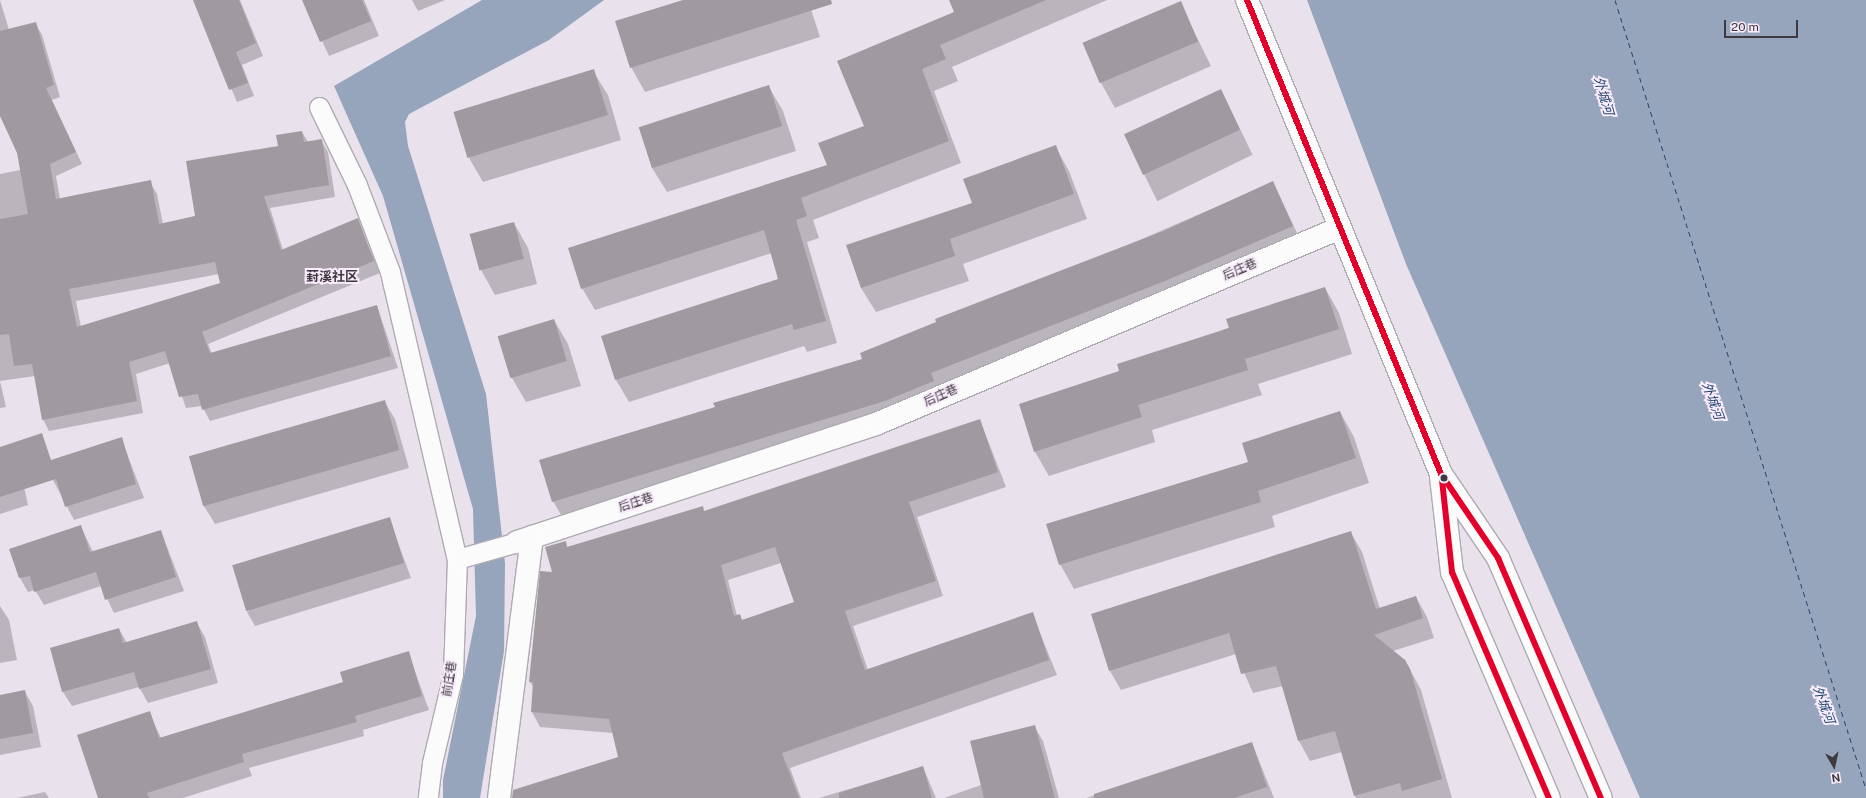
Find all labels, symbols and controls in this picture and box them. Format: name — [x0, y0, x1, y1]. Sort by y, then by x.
scale bar — [1726, 12, 1800, 38]
text: 20 m — [1731, 20, 1759, 34]
water label: 外城河 — [1590, 75, 1616, 117]
street label: 后庄巷 — [1221, 256, 1259, 284]
district label: 葑溪社区 — [306, 269, 358, 285]
water label: 外城河 — [1698, 380, 1726, 422]
street label: 后庄巷 — [922, 382, 960, 410]
unlabelled marker — [1439, 473, 1449, 483]
street label: 后庄巷 — [617, 491, 655, 515]
street label: 前庄巷 — [440, 660, 460, 698]
water label: 外城河 — [1809, 684, 1837, 726]
north arrow — [1814, 746, 1854, 786]
text: N — [1831, 771, 1841, 784]

